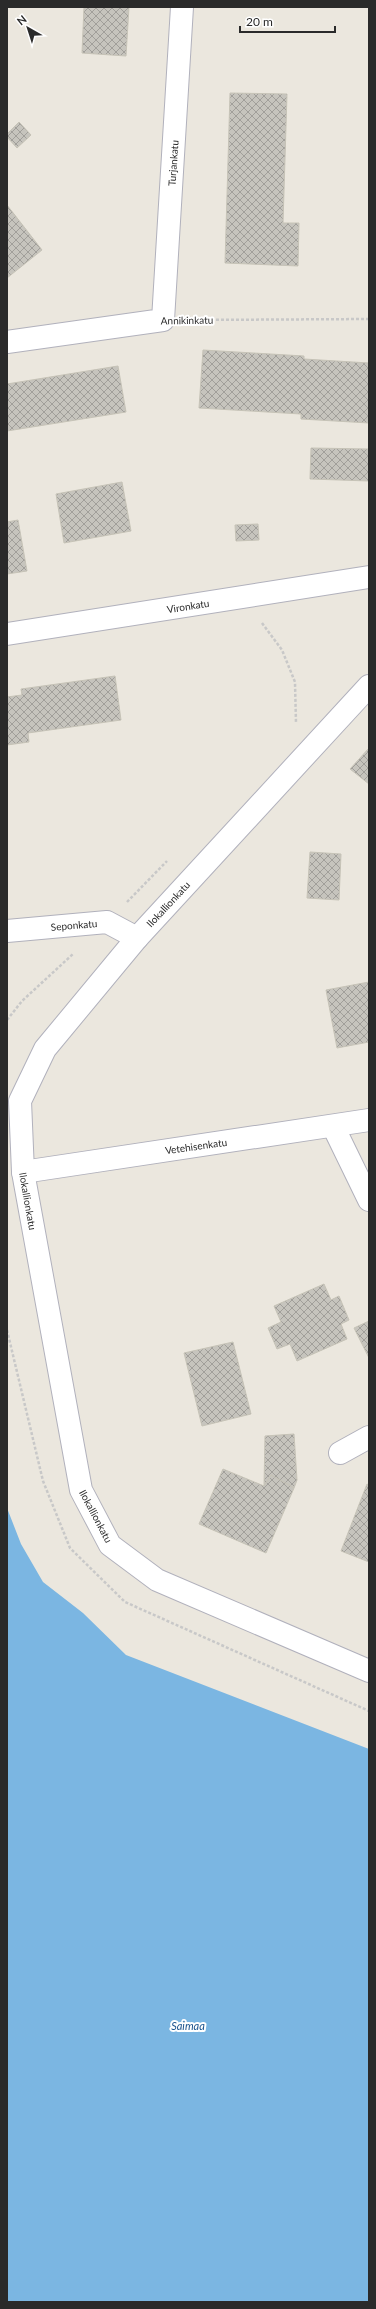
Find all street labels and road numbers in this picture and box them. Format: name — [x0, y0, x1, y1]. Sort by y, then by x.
street label: Turjankatu — [165, 140, 181, 186]
street label: Annikinkatu — [161, 314, 213, 326]
street label: Vironkatu — [166, 597, 210, 615]
street label: Ilokallionkatu — [144, 879, 192, 929]
street label: Seponkatu — [50, 917, 98, 933]
street label: Vetehisenkatu — [164, 1136, 228, 1156]
street label: Ilokallionkatu — [17, 1171, 39, 1231]
street label: Ilokallionkatu — [77, 1487, 115, 1545]

